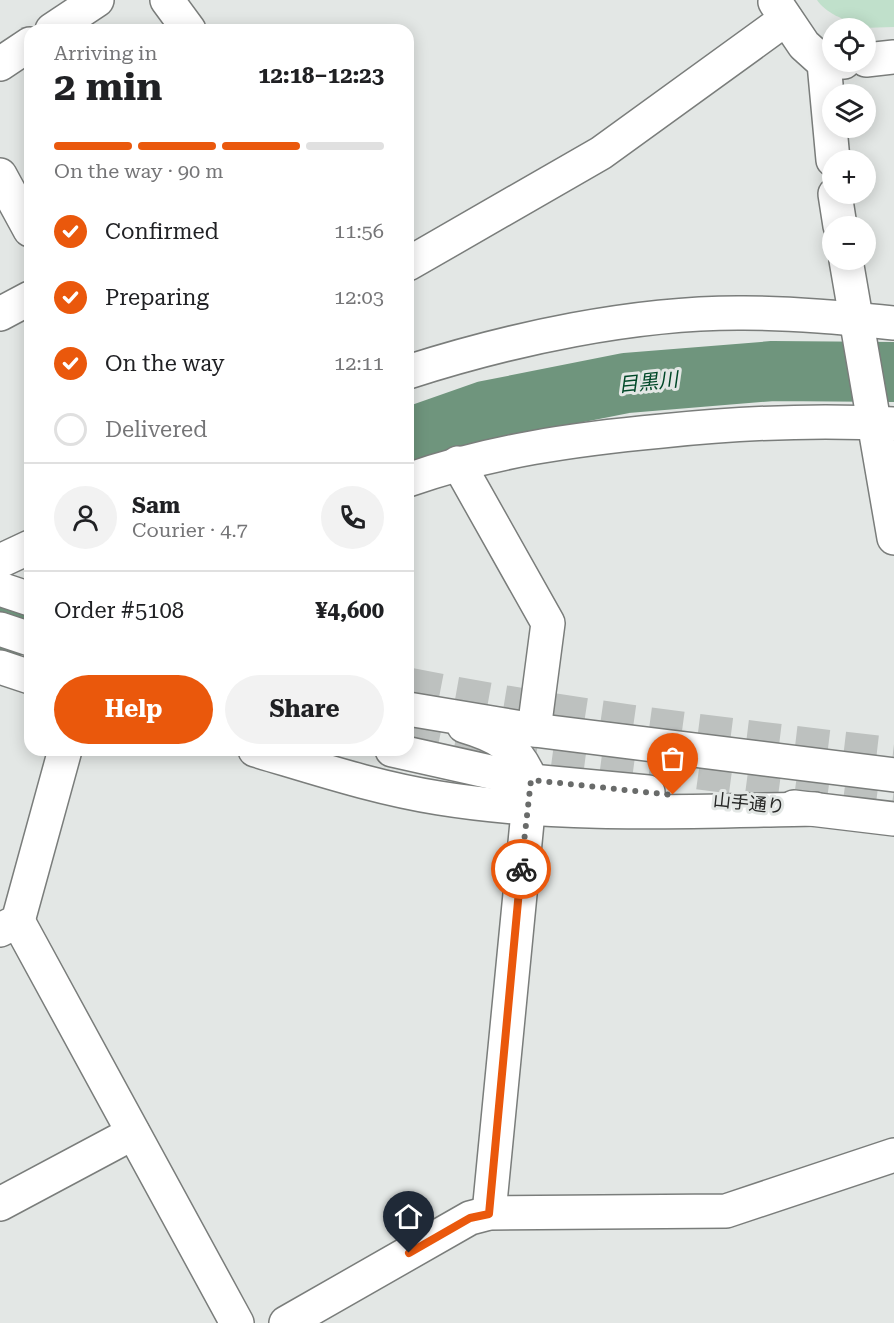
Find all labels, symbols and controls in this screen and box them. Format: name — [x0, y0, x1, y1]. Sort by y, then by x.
map controls — [822, 18, 876, 270]
button: locate — [822, 18, 876, 72]
text: Arriving in — [54, 41, 157, 65]
text: 12:18–12:23 — [258, 63, 384, 88]
text: 2 min — [54, 64, 162, 110]
button: layers — [822, 84, 876, 138]
button: + — [822, 150, 876, 204]
text: On the way · 90 m — [54, 159, 224, 183]
icon: check — [54, 215, 87, 248]
button: − — [822, 216, 876, 270]
text: Confirmed — [105, 219, 219, 244]
text: 11:56 — [334, 219, 384, 243]
icon: check — [54, 281, 87, 314]
text: Preparing — [105, 285, 209, 310]
text: 12:03 — [334, 285, 384, 309]
icon: check — [54, 347, 87, 380]
text: On the way — [105, 351, 225, 376]
text: 12:11 — [334, 351, 384, 375]
water label: 目黒川 — [617, 367, 681, 397]
text: Delivered — [105, 417, 207, 442]
button: person — [54, 486, 117, 549]
button: phone — [321, 486, 384, 549]
text: Sam — [132, 493, 180, 518]
text: Courier · 4.7 — [132, 518, 248, 542]
text: Order #5108 — [54, 598, 184, 623]
text: ¥4,600 — [315, 598, 384, 623]
button: Help — [54, 675, 213, 744]
button: Share — [225, 675, 384, 744]
pin — [647, 733, 698, 795]
icon: bag — [656, 742, 689, 775]
street label: 山手通り — [712, 789, 786, 817]
courier — [491, 839, 551, 899]
icon: bike — [505, 853, 538, 886]
pin — [383, 1191, 434, 1253]
icon: home — [392, 1200, 425, 1233]

